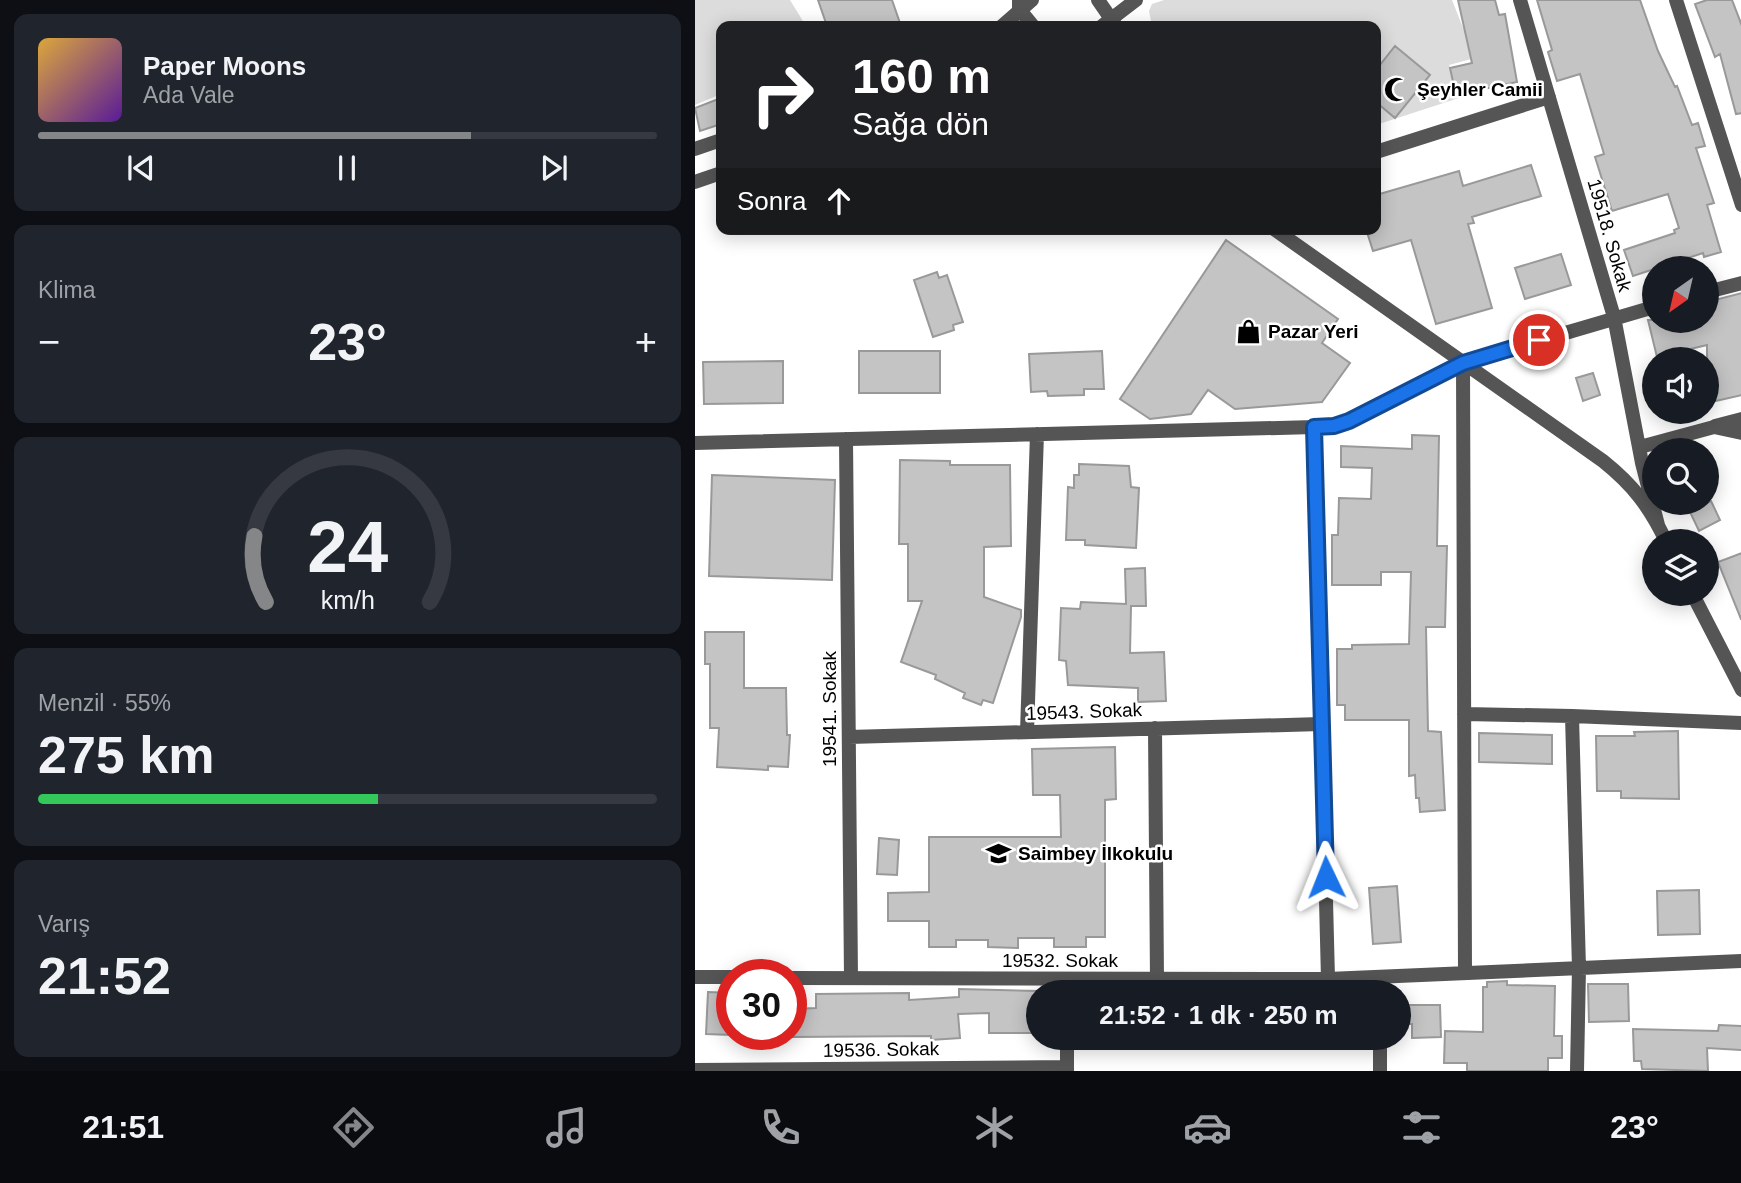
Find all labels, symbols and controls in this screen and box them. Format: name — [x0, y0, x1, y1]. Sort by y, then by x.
icon: right — [737, 49, 828, 140]
text: 160 m — [852, 49, 991, 103]
text: Paper Moons — [143, 51, 306, 81]
mosque icon: Şeyhler Camii — [1383, 75, 1411, 103]
place label: Şeyhler Camii — [1417, 79, 1543, 100]
text: Ada Vale — [143, 82, 235, 108]
text: Sağa dön — [852, 106, 989, 142]
icon: previous — [122, 149, 160, 187]
icon: pause — [328, 149, 366, 187]
icon: next — [535, 149, 573, 187]
street label: 19518. Sokak — [1583, 176, 1636, 294]
icon: ahead — [820, 182, 858, 220]
text: Sonra — [737, 186, 806, 216]
north arrow — [1642, 256, 1719, 332]
map controls — [1642, 256, 1719, 606]
text: Klima — [38, 277, 96, 303]
pin — [1509, 310, 1569, 370]
text: 23° — [308, 313, 387, 371]
shop icon: Pazar Yeri — [1234, 317, 1262, 345]
text: − — [38, 321, 60, 363]
text: + — [635, 321, 657, 363]
place label: Pazar Yeri — [1268, 321, 1359, 342]
icon: arrive — [1520, 321, 1558, 359]
button: sound — [1642, 347, 1719, 424]
button: search — [1642, 438, 1719, 515]
text: 24 — [307, 506, 388, 587]
button: layers — [1642, 529, 1719, 606]
text: km/h — [320, 585, 375, 613]
street label: 19541. Sokak — [819, 650, 840, 767]
text: Menzil · 55% — [38, 690, 171, 716]
street label: 19543. Sokak — [1026, 699, 1143, 724]
text: 275 km — [38, 726, 214, 784]
school or university icon: Saimbey İlkokulu — [984, 839, 1012, 867]
position arrow — [1289, 840, 1363, 914]
place label: Saimbey İlkokulu — [1018, 843, 1173, 864]
text: Varış — [38, 911, 90, 937]
text: 21:52 — [38, 947, 171, 1005]
street label: 19532. Sokak — [1002, 950, 1119, 971]
speed limit sign: 30 — [716, 959, 807, 1050]
text: 21:52 · 1 dk · 250 m — [1099, 1000, 1338, 1030]
street label: 19536. Sokak — [823, 1038, 940, 1061]
icon: directions — [329, 1103, 378, 1152]
icon: music — [542, 1103, 591, 1152]
icon: phone — [756, 1103, 805, 1152]
icon: climate — [970, 1103, 1019, 1152]
icon: car — [1183, 1103, 1232, 1152]
icon: filters — [1397, 1103, 1446, 1152]
text: 21:51 — [82, 1109, 164, 1145]
text: 23° — [1610, 1109, 1659, 1145]

